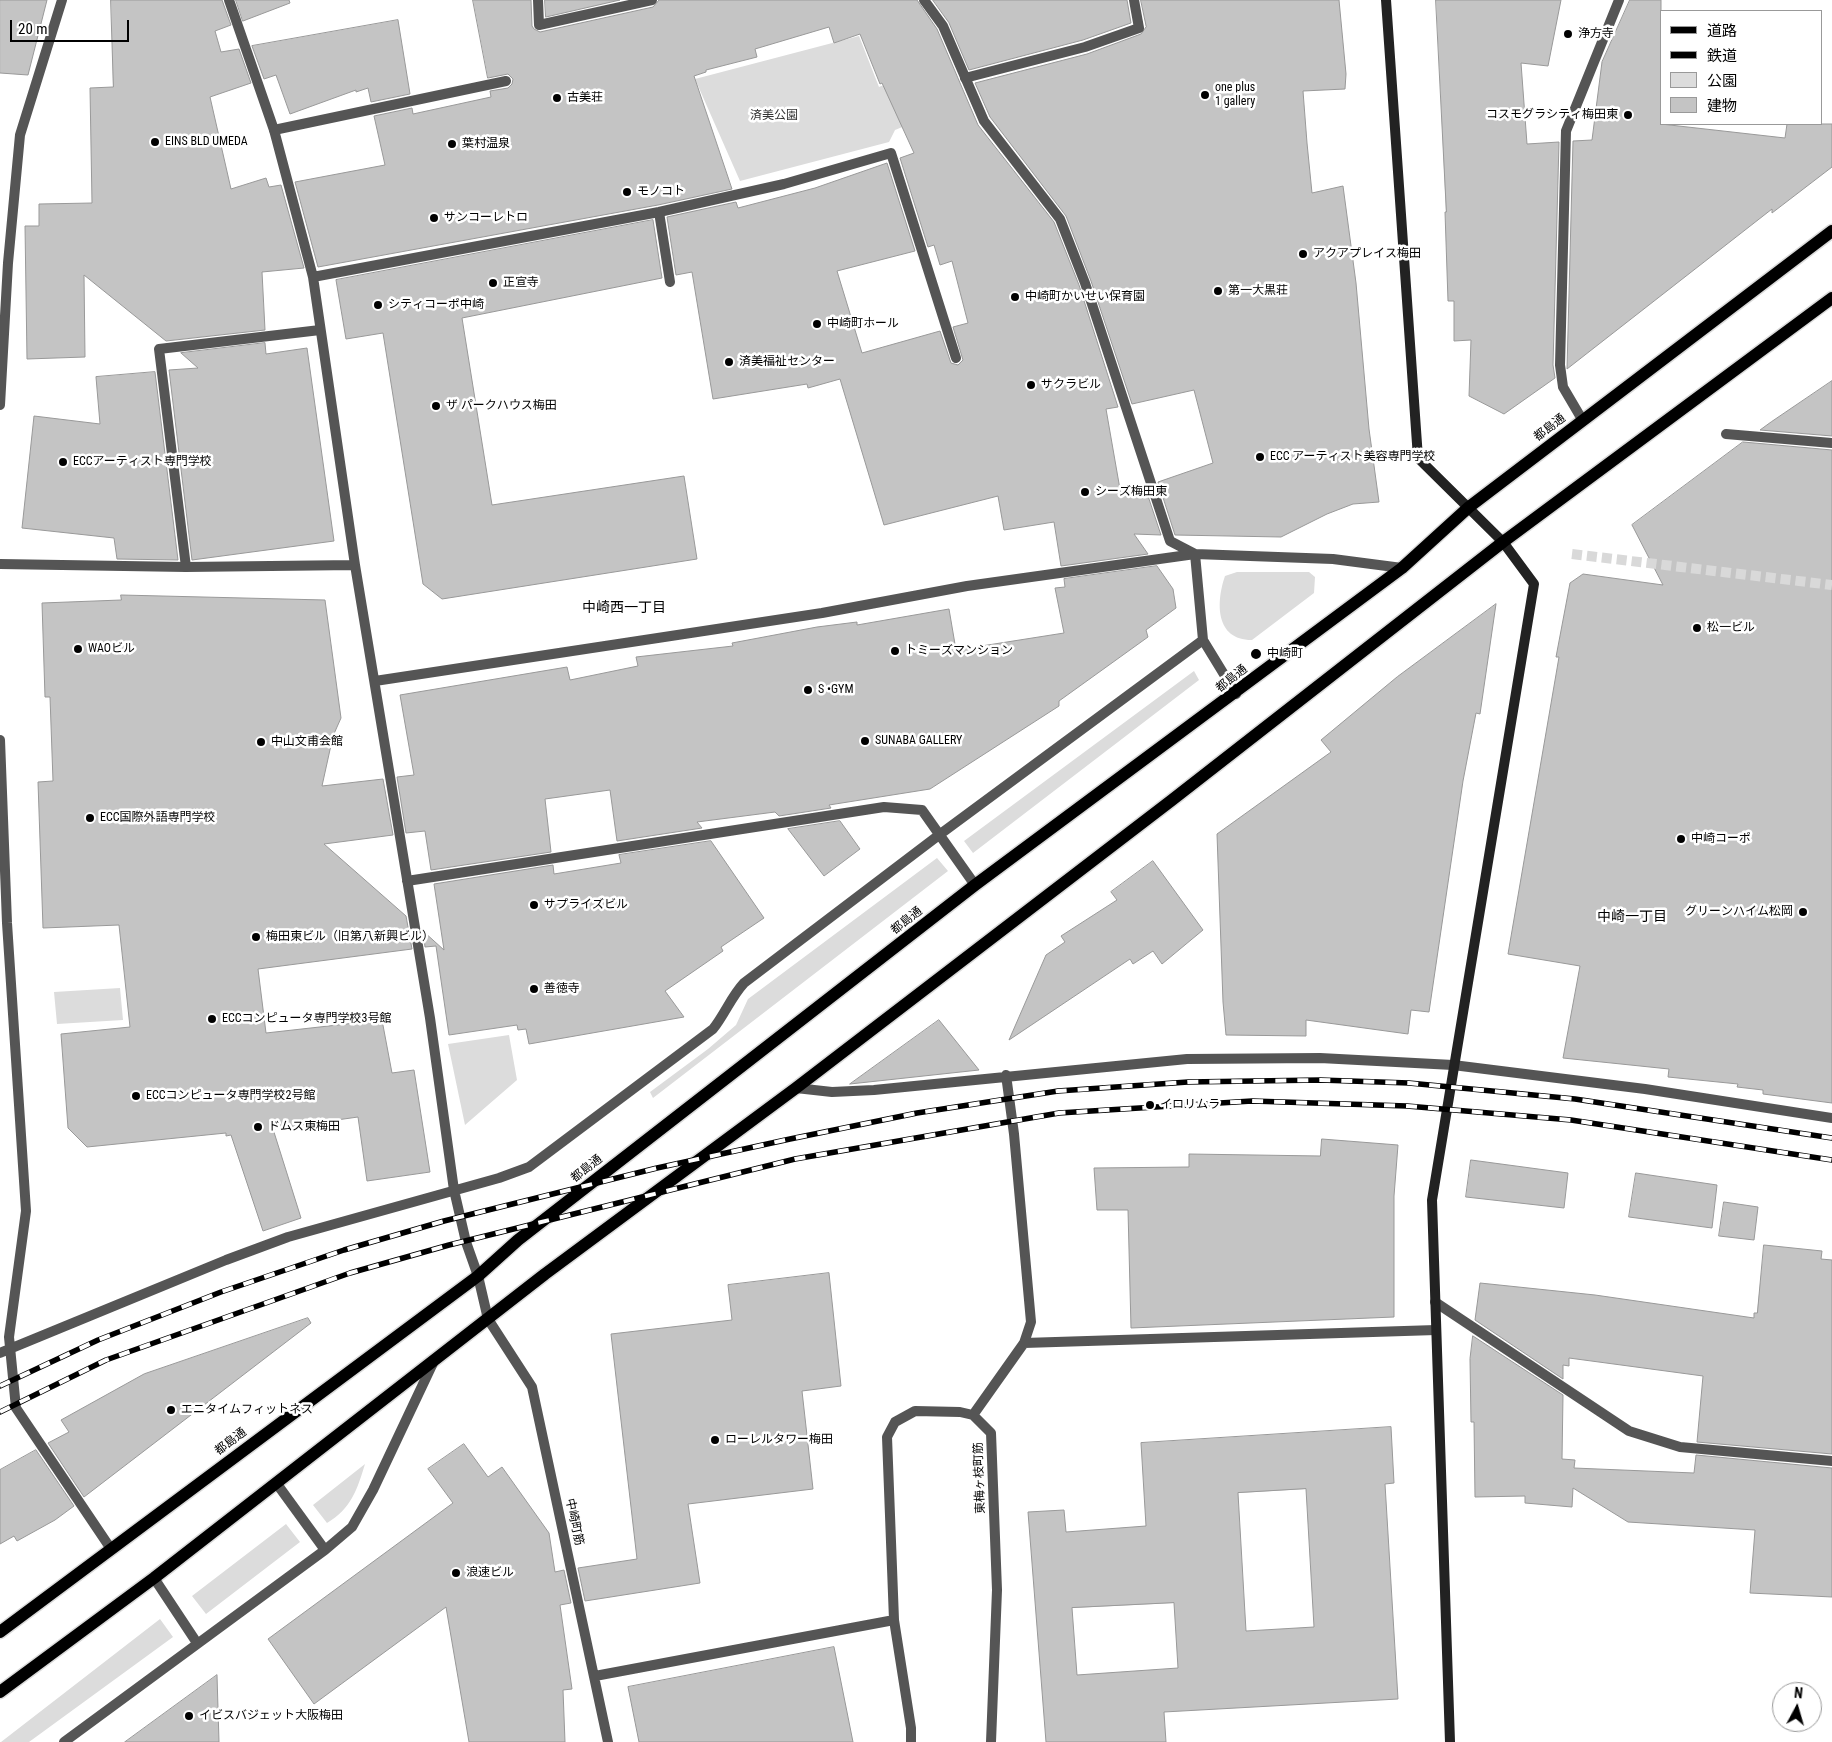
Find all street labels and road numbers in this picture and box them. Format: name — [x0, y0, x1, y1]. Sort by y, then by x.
street label: 都島通 — [1531, 411, 1569, 445]
street label: 都島通 — [1213, 662, 1251, 696]
street label: 都島通 — [888, 904, 926, 938]
street label: 都島通 — [568, 1152, 606, 1186]
street label: 都島通 — [212, 1425, 250, 1459]
street label: 東梅ヶ枝町筋 — [972, 1442, 988, 1514]
street label: 中崎町筋 — [562, 1497, 586, 1547]

